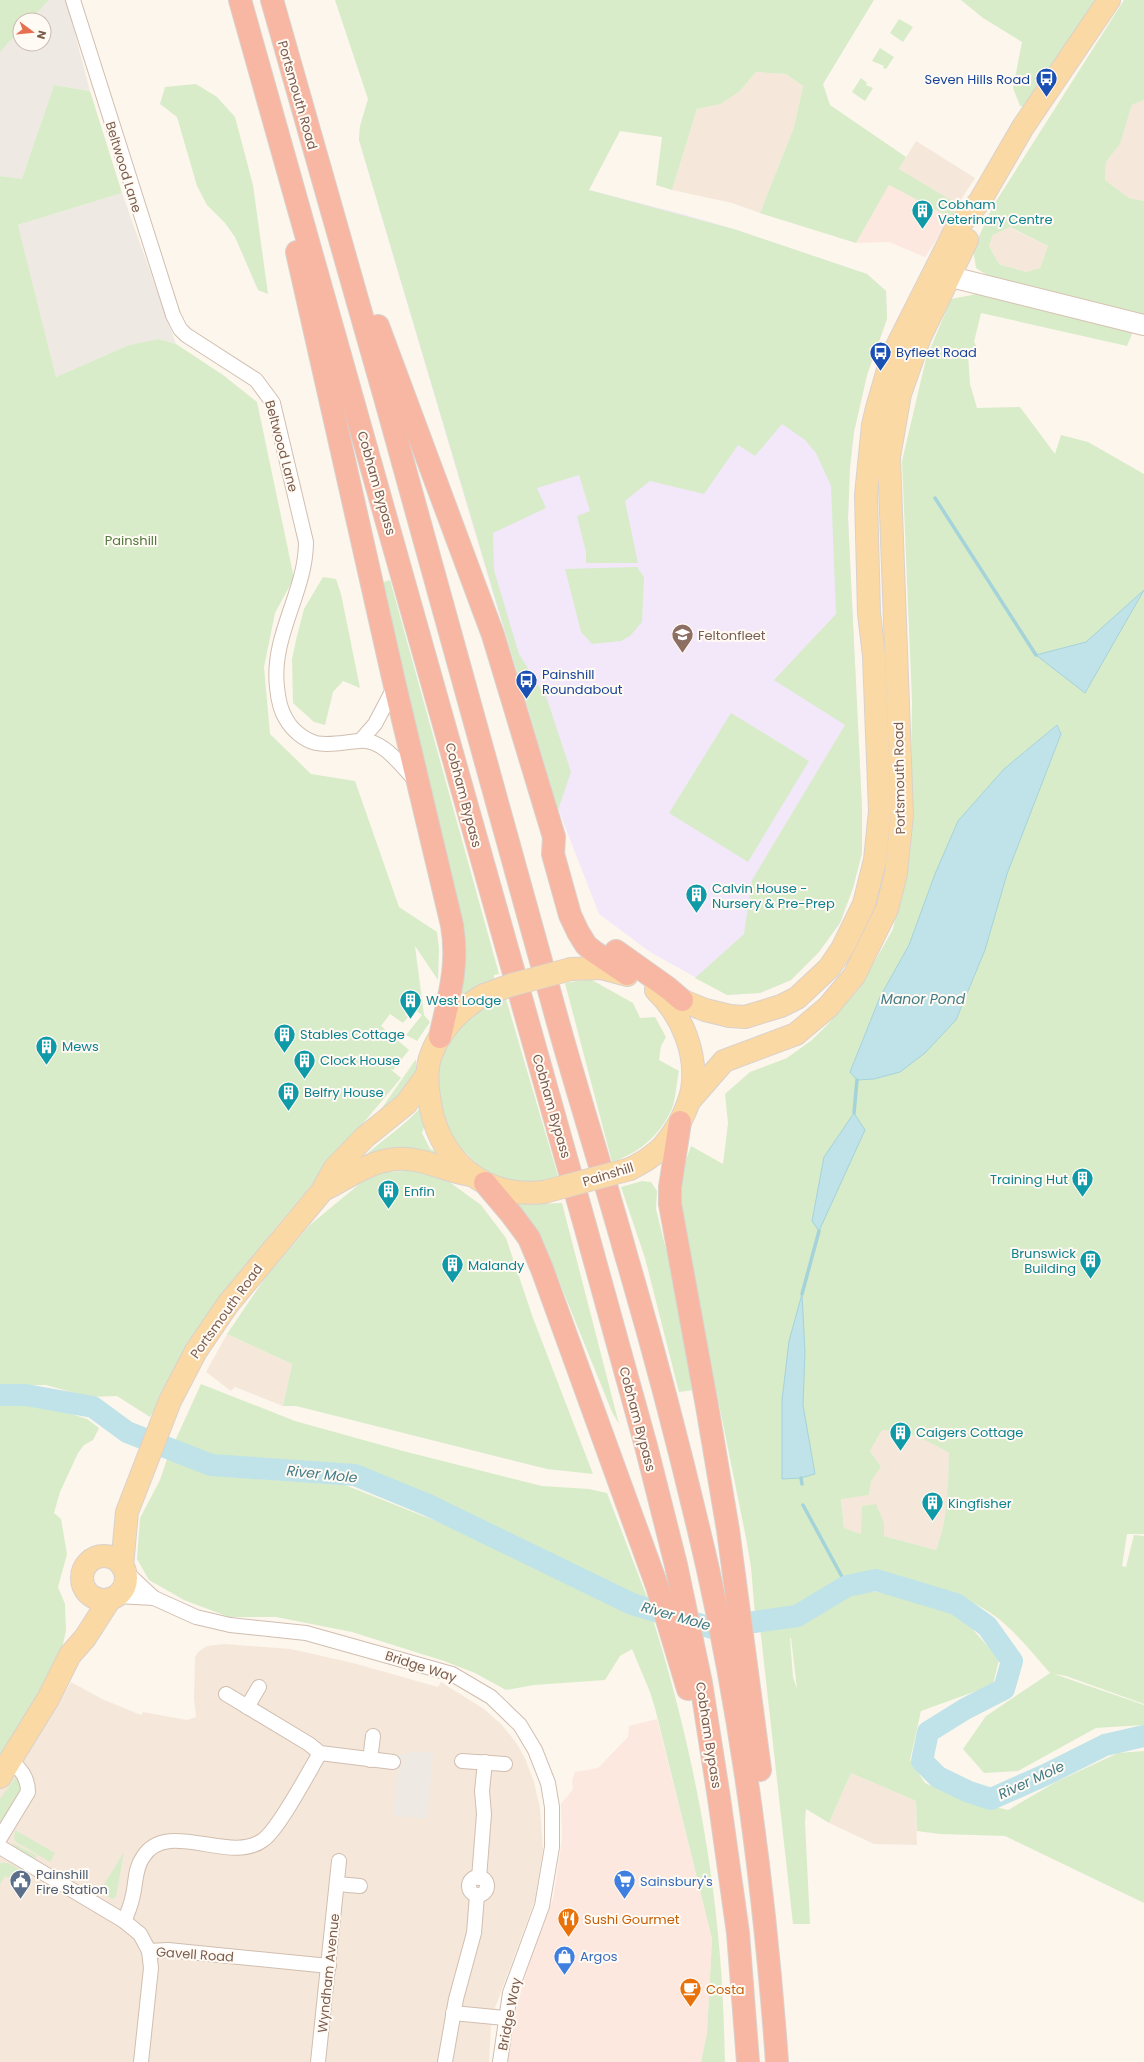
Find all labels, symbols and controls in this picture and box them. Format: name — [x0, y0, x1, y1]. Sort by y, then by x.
north arrow — [12, 12, 52, 52]
text: N — [33, 29, 50, 41]
street label: Portsmouth Road — [273, 38, 322, 152]
bus stop icon: Seven Hills Road — [1033, 66, 1059, 99]
place label: Seven Hills Road — [925, 70, 1030, 89]
street label: Beltwood Lane — [101, 119, 146, 215]
place label: Cobham Veterinary Centre — [938, 195, 1053, 229]
building icon: Cobham Veterinary Centre — [910, 198, 936, 231]
bus stop icon: Byfleet Road — [868, 339, 894, 372]
place label: Byfleet Road — [896, 343, 977, 362]
street label: Beltwood Lane — [260, 398, 303, 494]
street label: Cobham Bypass — [353, 429, 401, 538]
park label: Painshill — [105, 531, 157, 550]
school or university icon: Feltonfleet — [670, 622, 696, 655]
place label: Feltonfleet — [698, 626, 766, 645]
place label: Painshill Roundabout — [542, 665, 623, 699]
bus stop icon: Painshill Roundabout — [514, 668, 540, 701]
street label: Portsmouth Road — [889, 722, 910, 834]
street label: Cobham Bypass — [440, 741, 487, 850]
place label: Calvin House - Nursery & Pre-Prep — [712, 879, 835, 913]
building icon: Calvin House - Nursery & Pre-Prep — [684, 882, 710, 915]
building icon: West Lodge — [398, 987, 424, 1020]
water label: Manor Pond — [881, 989, 966, 1009]
place label: West Lodge — [426, 991, 501, 1010]
building icon: Stables Cottage — [271, 1021, 297, 1054]
place label: Stables Cottage — [300, 1025, 405, 1044]
building icon: Mews — [34, 1033, 60, 1066]
place label: Mews — [62, 1037, 99, 1056]
building icon: Clock House — [291, 1047, 317, 1080]
place label: Clock House — [320, 1051, 400, 1070]
street label: Cobham Bypass — [528, 1052, 576, 1161]
building icon: Belfry House — [276, 1079, 302, 1112]
place label: Belfry House — [304, 1083, 384, 1102]
street label: Painshill — [580, 1158, 636, 1191]
building icon: Training Hut — [1070, 1166, 1096, 1199]
place label: Training Hut — [990, 1170, 1068, 1189]
building icon: Enfin — [375, 1178, 401, 1211]
place label: Enfin — [404, 1182, 435, 1201]
place label: Brunswick Building — [1011, 1244, 1076, 1278]
building icon: Brunswick Building — [1078, 1247, 1104, 1280]
building icon: Malandy — [440, 1252, 466, 1285]
place label: Malandy — [468, 1256, 525, 1275]
street label: Portsmouth Road — [186, 1260, 267, 1362]
street label: Cobham Bypass — [614, 1365, 661, 1474]
building icon: Caigers Cottage — [888, 1419, 914, 1452]
place label: Caigers Cottage — [916, 1423, 1023, 1442]
water label: River Mole — [286, 1460, 359, 1488]
building icon: Kingfisher — [919, 1490, 945, 1523]
place label: Kingfisher — [948, 1494, 1012, 1513]
water label: River Mole — [639, 1597, 713, 1635]
street label: Bridge Way — [383, 1646, 460, 1687]
street label: Cobham Bypass — [691, 1680, 726, 1790]
water label: River Mole — [995, 1756, 1068, 1804]
place label: Painshill Fire Station — [36, 1865, 108, 1899]
public building icon: Painshill Fire Station — [8, 1868, 34, 1901]
supermarket icon: Sainsbury's — [611, 1868, 637, 1901]
place label: Sainsbury's — [640, 1872, 713, 1891]
restaurant icon: Sushi Gourmet — [555, 1906, 581, 1939]
place label: Sushi Gourmet — [584, 1910, 680, 1929]
street label: Wyndham Avenue — [313, 1912, 344, 2034]
street label: Gavell Road — [155, 1942, 235, 1967]
shop icon: Argos — [552, 1943, 578, 1976]
place label: Argos — [580, 1947, 618, 1966]
street label: Bridge Way — [493, 1975, 526, 2052]
cafe icon: Costa — [677, 1976, 703, 2009]
place label: Costa — [706, 1980, 745, 1999]

